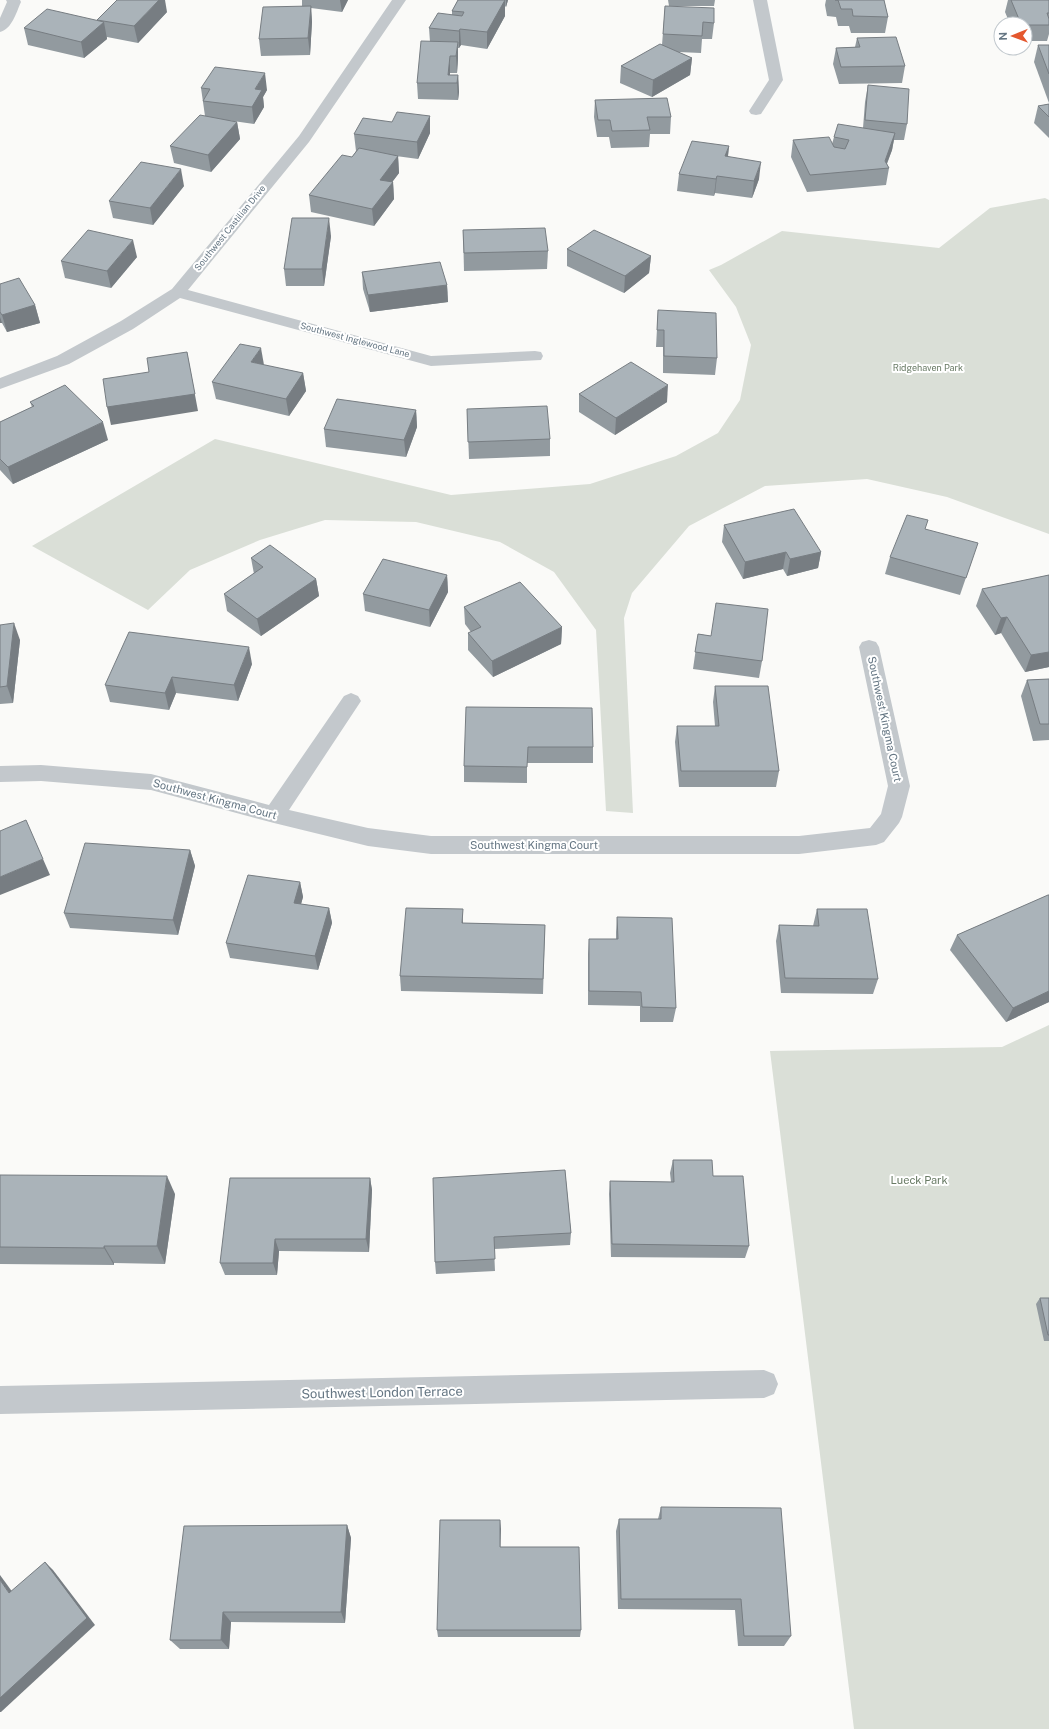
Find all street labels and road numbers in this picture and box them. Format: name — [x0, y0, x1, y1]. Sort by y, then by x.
street label: Southwest Castilian Drive — [192, 183, 268, 273]
street label: Southwest Inglewood Lane — [299, 320, 411, 359]
street label: Southwest Kingma Court — [866, 655, 904, 783]
street label: Southwest Kingma Court — [152, 777, 278, 821]
street label: Southwest Kingma Court — [470, 839, 598, 851]
street label: Southwest London Terrace — [301, 1384, 463, 1401]

